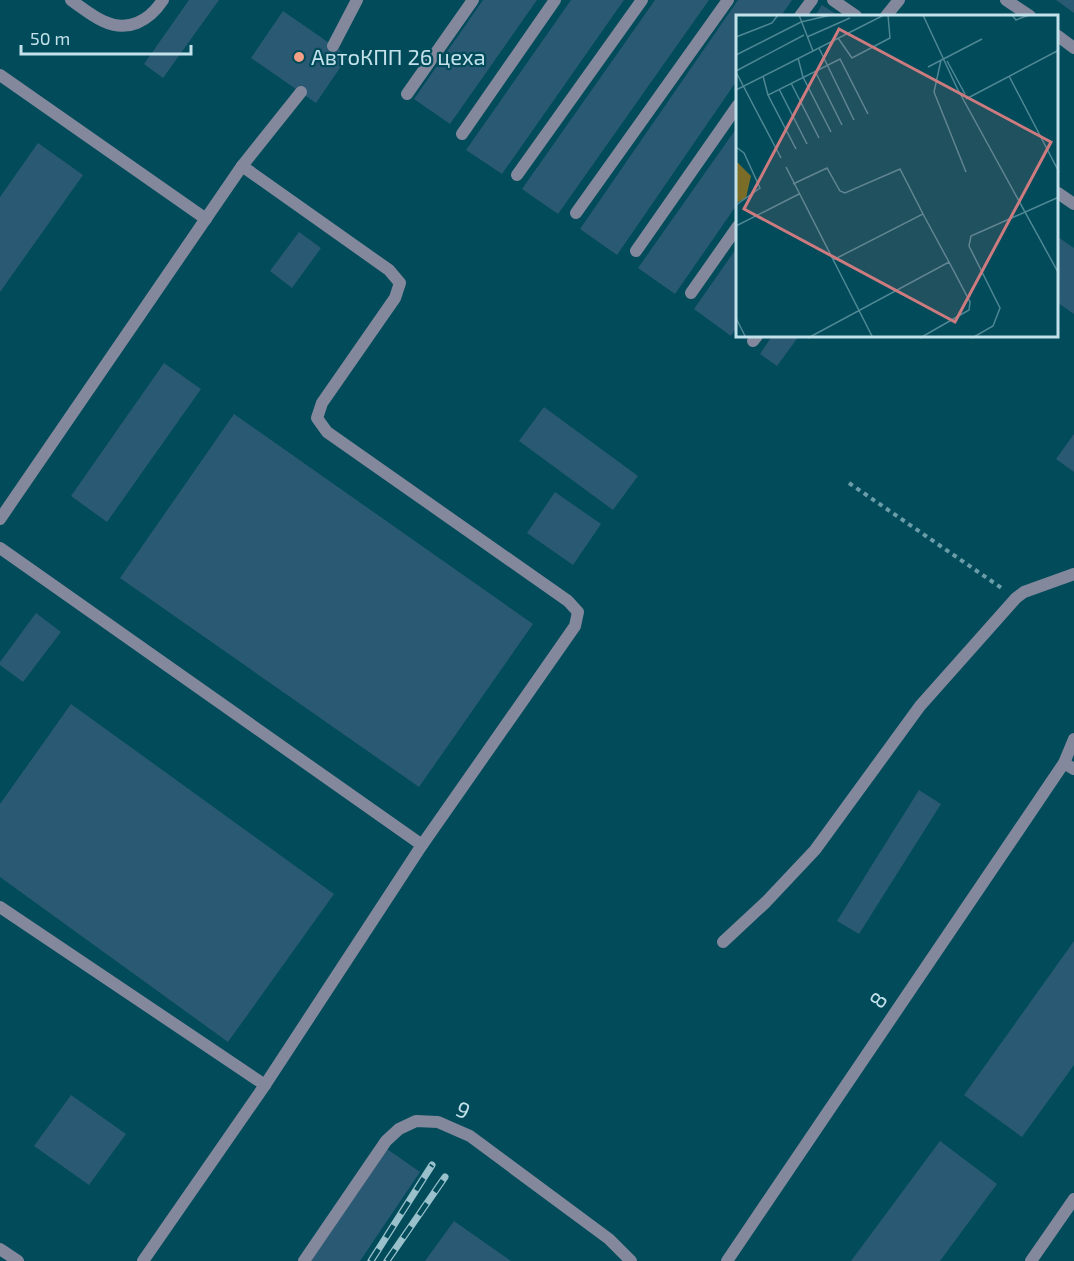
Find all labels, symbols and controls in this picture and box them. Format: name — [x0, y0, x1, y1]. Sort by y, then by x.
inset map — [736, 15, 1059, 338]
scale bar — [21, 18, 190, 56]
text: 50 m — [30, 27, 70, 49]
place label: АвтоКПП 26 цеха — [311, 43, 486, 69]
marker: АвтоКПП 26 цеха — [292, 50, 306, 64]
street label: 8 — [863, 987, 892, 1012]
street label: 9 — [452, 1095, 475, 1124]

